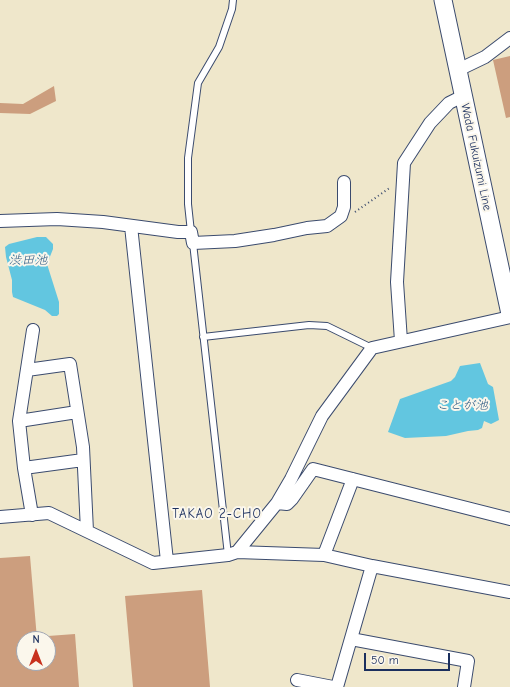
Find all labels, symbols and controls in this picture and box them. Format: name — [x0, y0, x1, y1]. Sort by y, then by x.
street label: Wada Fukuizumi Line — [458, 102, 494, 212]
water label: 渋田池 — [9, 252, 47, 268]
water label: ことが池 — [436, 397, 488, 413]
district label: TAKAO 2-CHO — [172, 506, 262, 522]
north arrow — [16, 631, 56, 671]
text: N — [32, 633, 40, 646]
scale bar — [366, 645, 452, 671]
text: 50 m — [371, 653, 399, 667]

